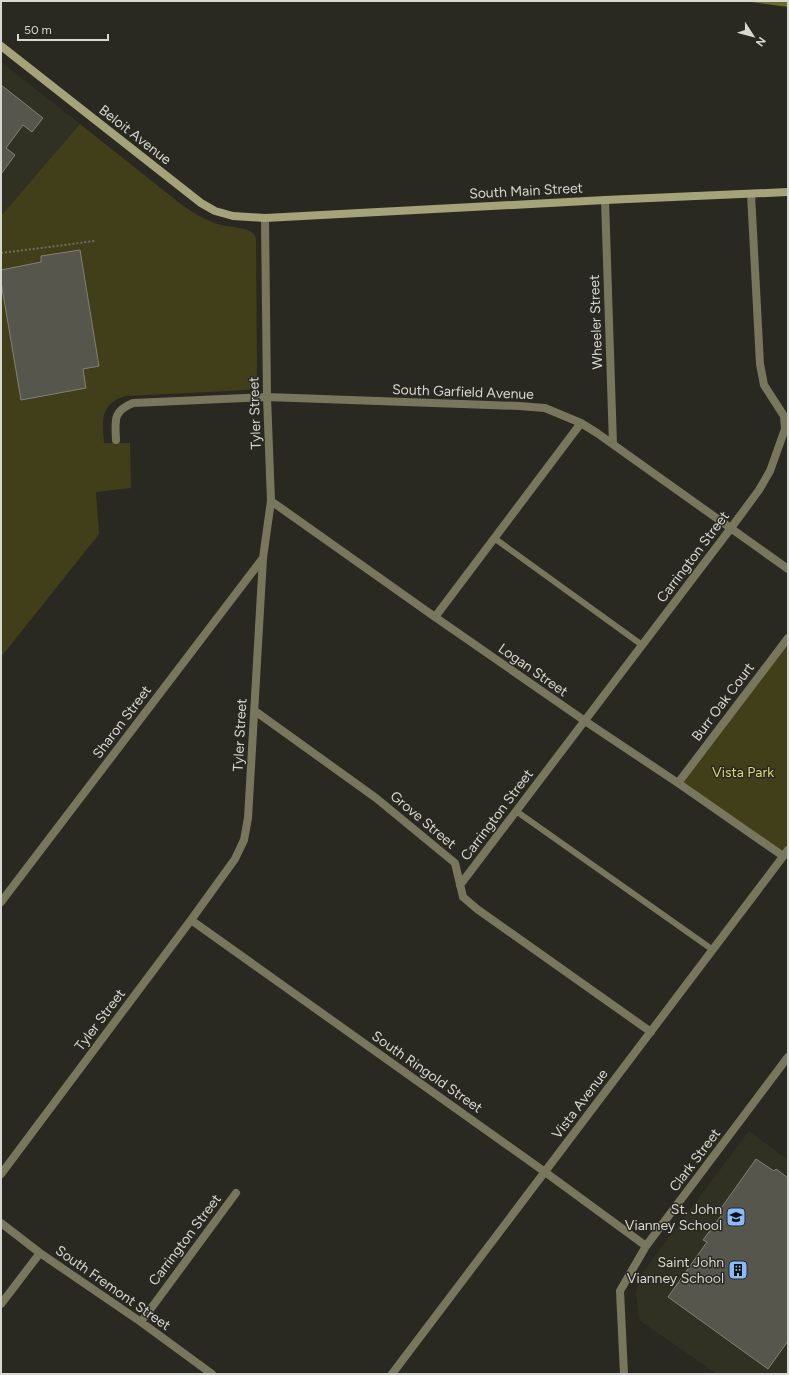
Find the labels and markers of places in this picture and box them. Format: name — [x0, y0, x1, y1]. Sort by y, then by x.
place label: St. John Vianney School — [625, 1201, 722, 1234]
school or university icon: St. John Vianney School — [725, 1206, 747, 1228]
place label: Saint John Vianney School — [627, 1254, 724, 1287]
building icon: Saint John Vianney School — [727, 1259, 749, 1281]

